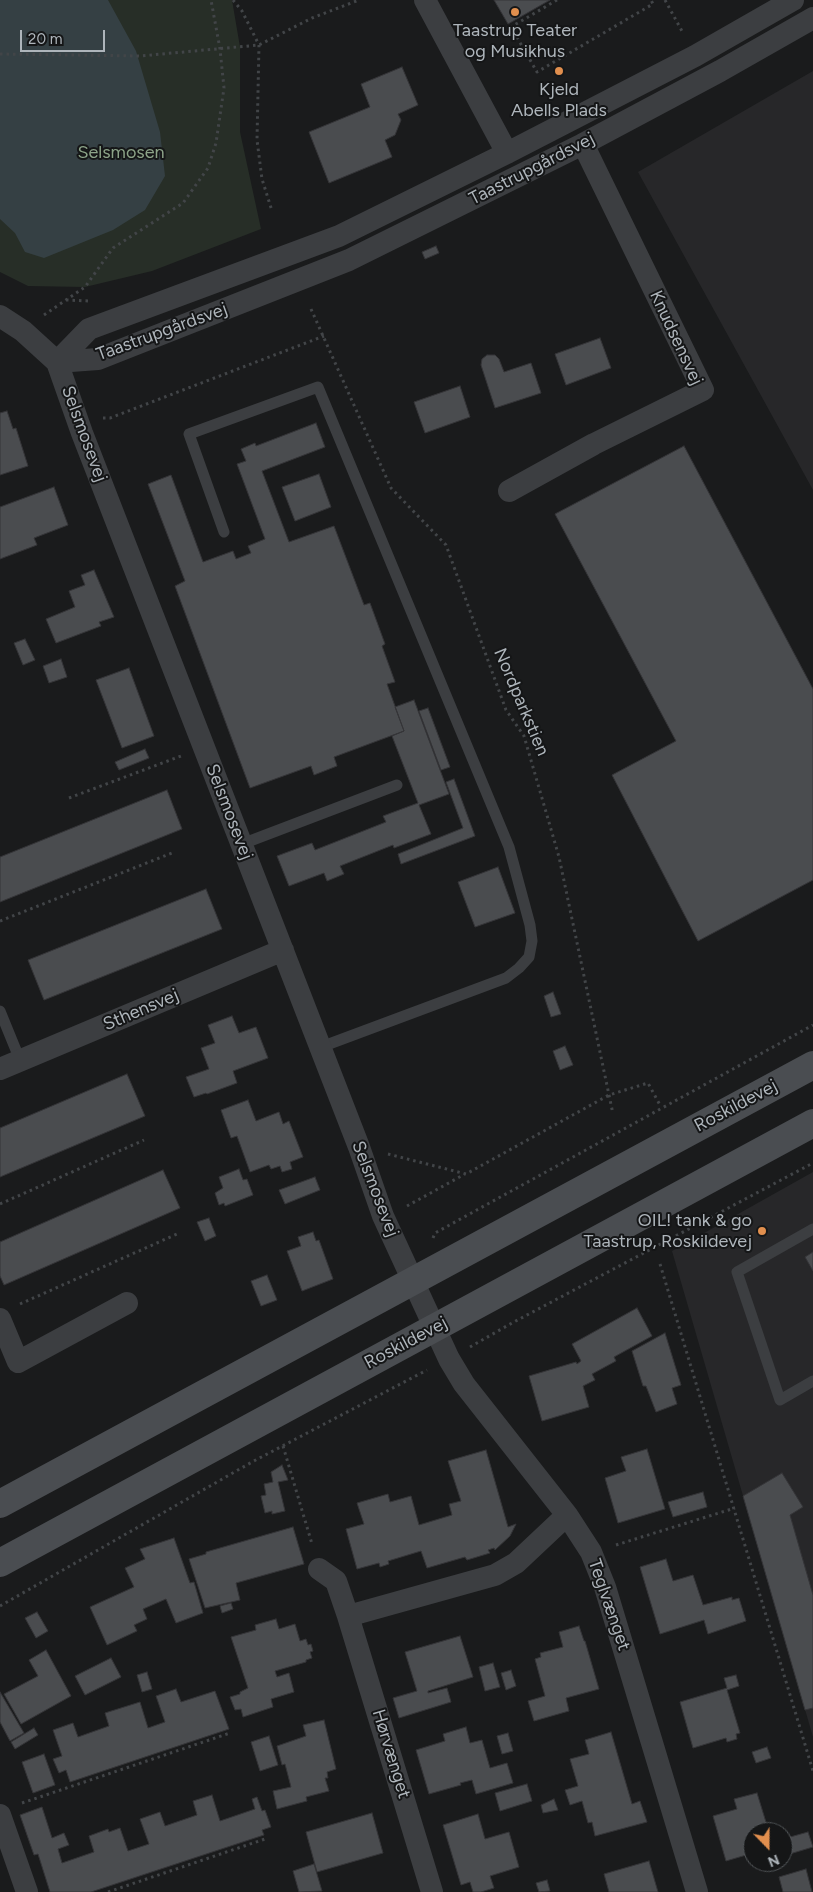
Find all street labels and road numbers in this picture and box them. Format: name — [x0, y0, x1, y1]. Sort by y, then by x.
street label: Taastrupgårdsvej — [466, 128, 598, 210]
street label: Knudsensvej — [645, 287, 707, 389]
street label: Taastrupgårdsvej — [94, 298, 230, 366]
street label: Selsmosevej — [57, 383, 111, 485]
street label: Nordparkstien — [489, 645, 553, 759]
street label: Selsmosevej — [201, 761, 257, 863]
street label: Sthensvej — [100, 984, 182, 1036]
street label: Roskildevej — [691, 1075, 781, 1137]
street label: Selsmosevej — [347, 1138, 403, 1240]
street label: Roskildevej — [361, 1312, 451, 1374]
street label: Teglvænget — [583, 1556, 635, 1654]
street label: Hørvænget — [367, 1707, 415, 1801]

